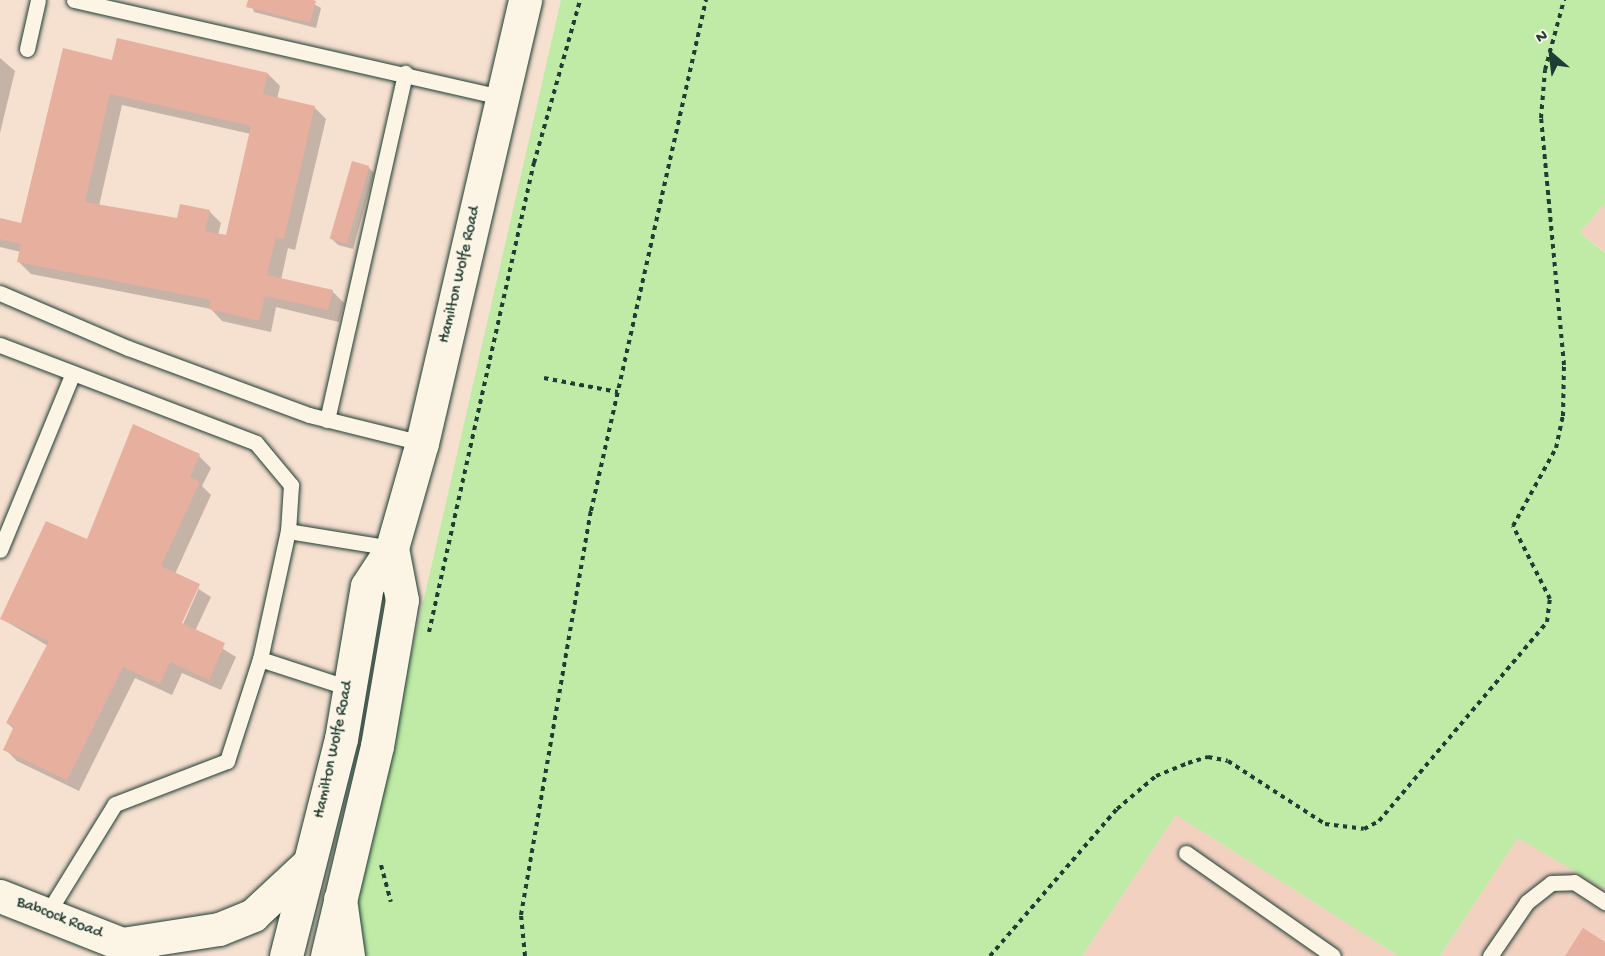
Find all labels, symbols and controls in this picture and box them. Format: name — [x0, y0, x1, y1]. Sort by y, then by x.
north arrow — [1521, 24, 1581, 84]
text: N — [1533, 27, 1551, 49]
street label: Hamilton Wolfe Road — [436, 205, 486, 345]
street label: Hamilton Wolfe Road — [311, 680, 359, 820]
street label: Babcock Road — [13, 894, 105, 944]

